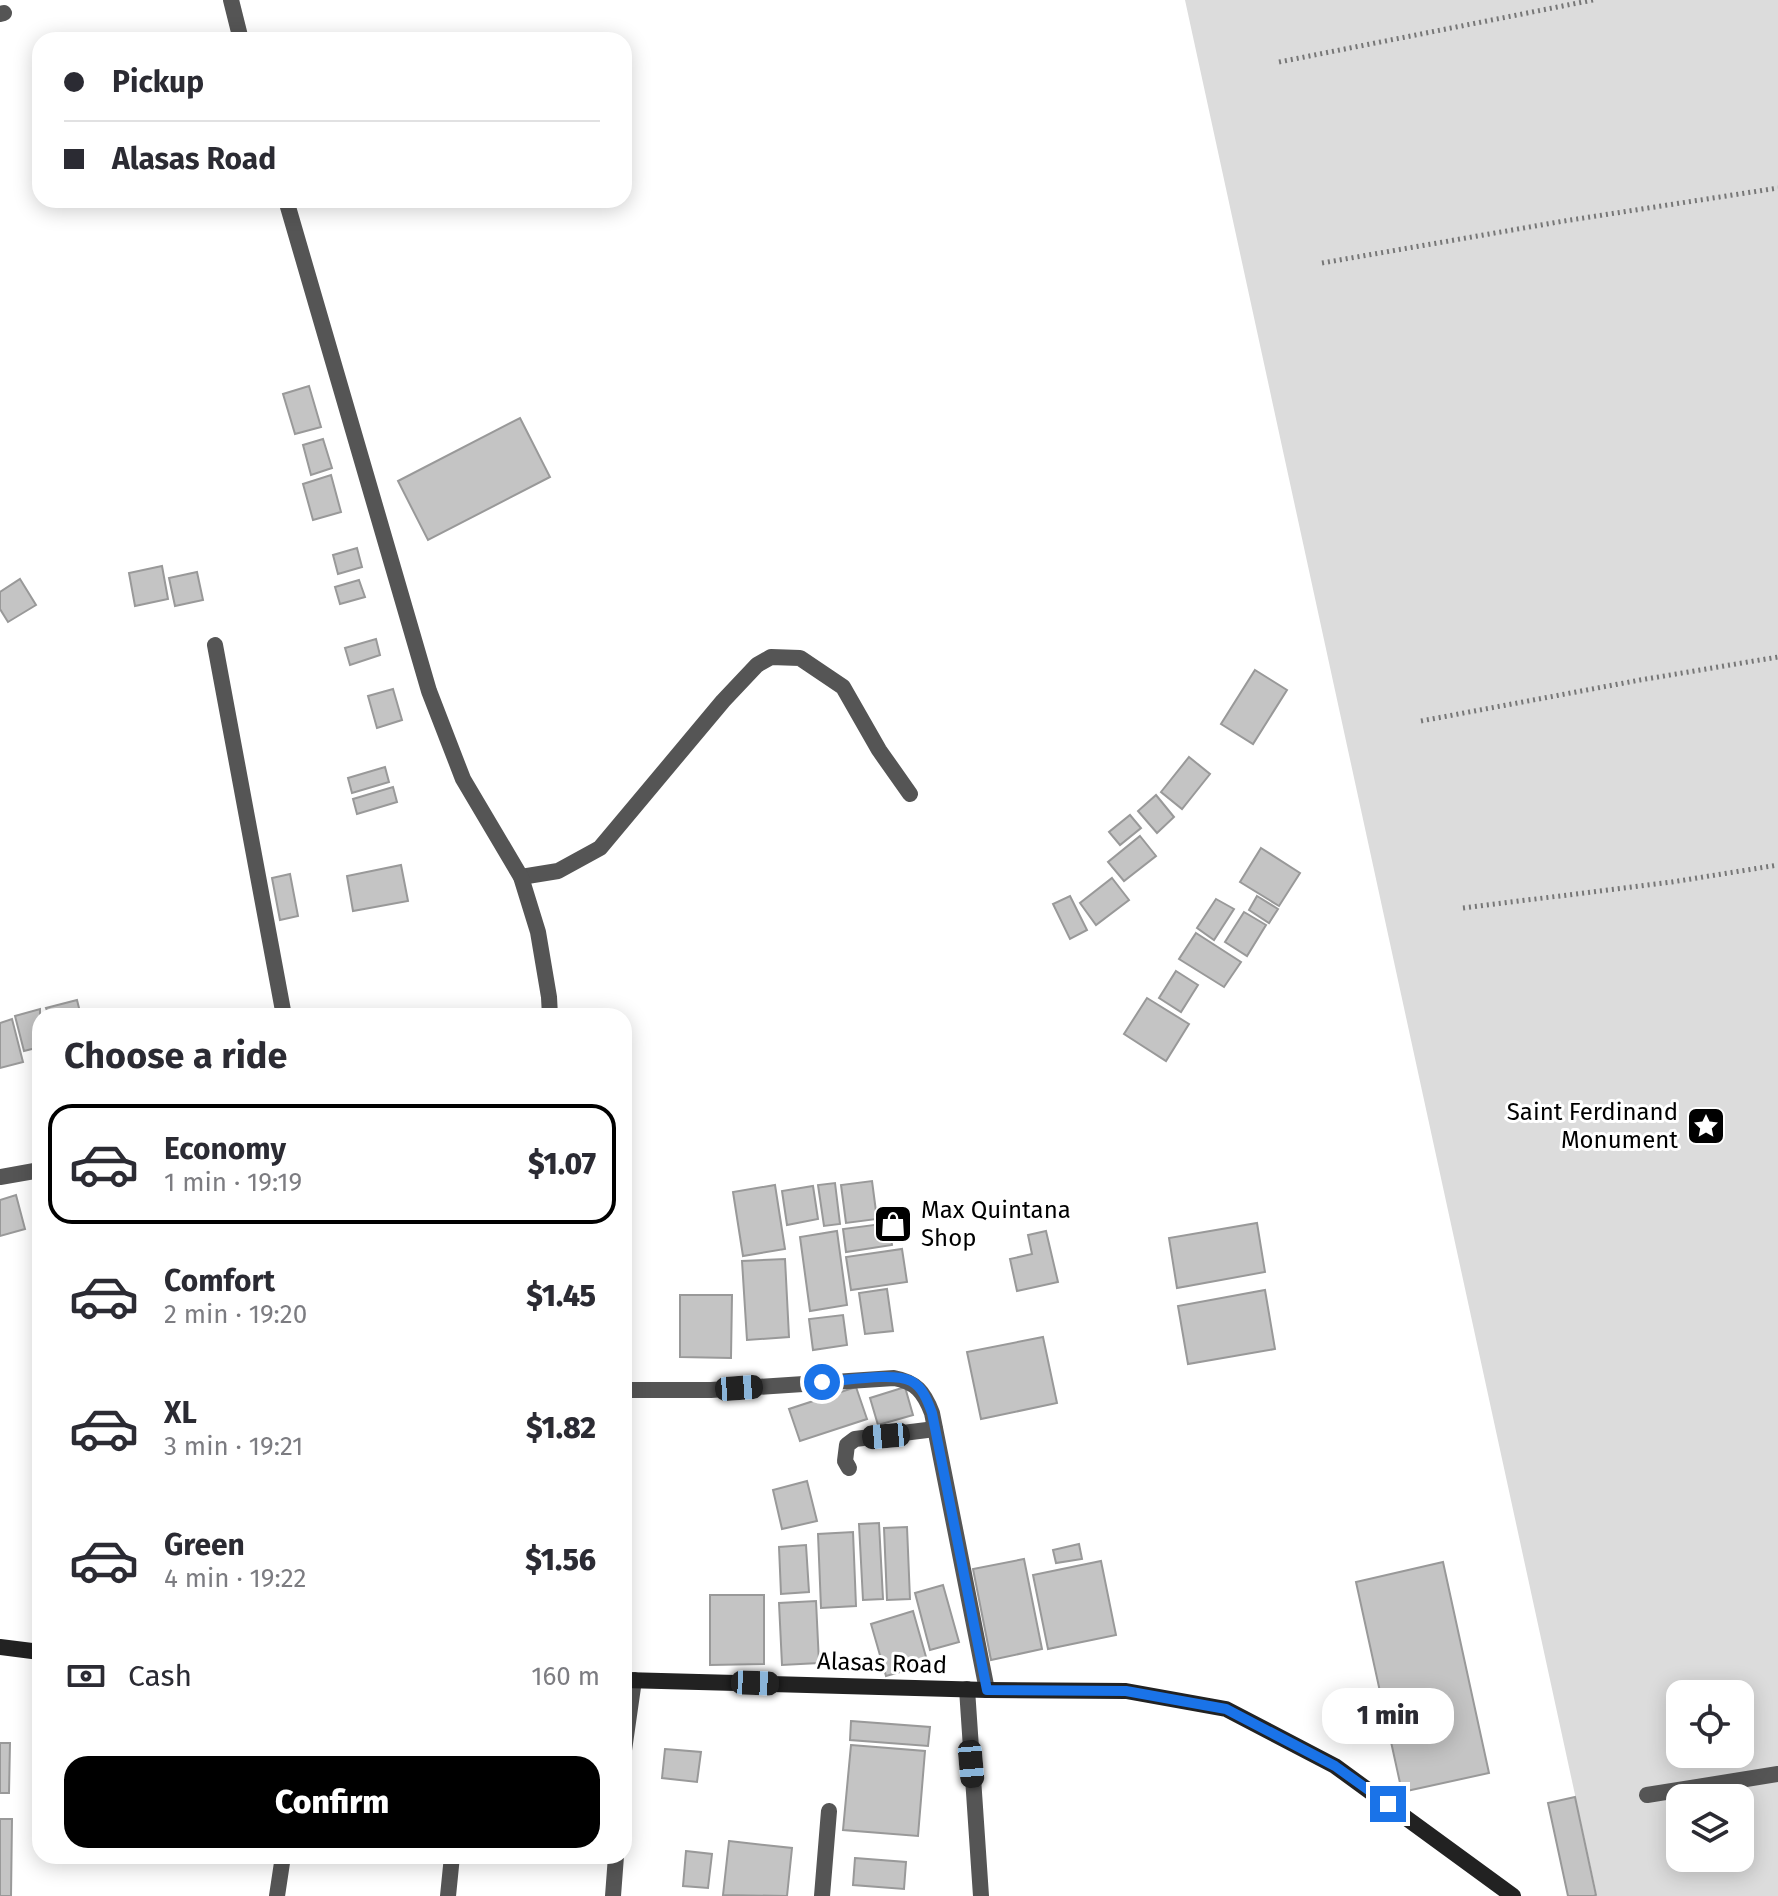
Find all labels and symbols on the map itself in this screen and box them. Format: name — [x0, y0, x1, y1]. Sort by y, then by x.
place label: Saint Ferdinand Monument — [1507, 1098, 1678, 1154]
place icon: Saint Ferdinand Monument — [1685, 1105, 1727, 1147]
place label: Max Quintana Shop — [921, 1196, 1071, 1252]
shop icon: Max Quintana Shop — [872, 1203, 914, 1245]
route start — [804, 1364, 840, 1400]
car — [714, 1374, 764, 1402]
car — [861, 1422, 911, 1450]
street label: Alasas Road — [816, 1647, 948, 1679]
car — [731, 1670, 779, 1696]
callout: 1 min — [1322, 1688, 1454, 1744]
car — [957, 1739, 985, 1789]
route end — [1370, 1786, 1406, 1822]

